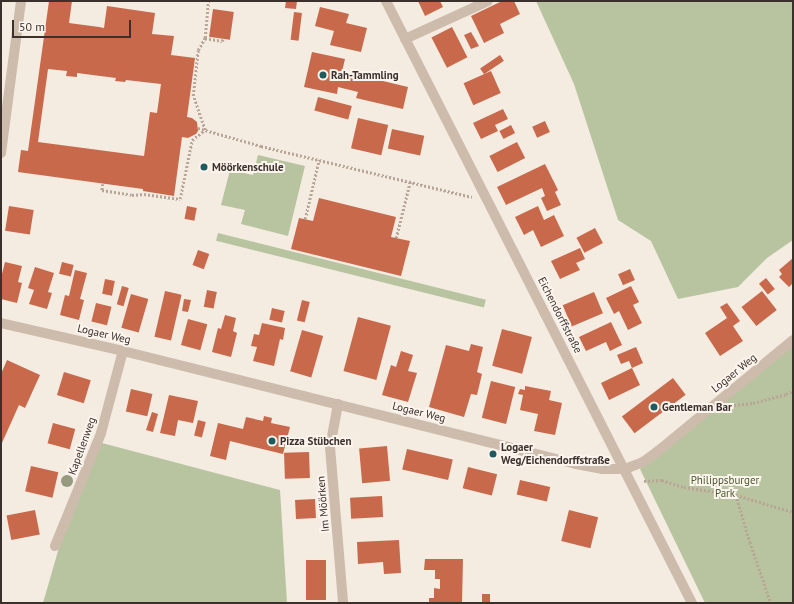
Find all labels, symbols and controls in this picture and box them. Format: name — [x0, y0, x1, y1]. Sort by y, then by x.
scale bar — [14, 12, 133, 38]
text: 50 m — [19, 19, 45, 34]
place label: Rah-Tammling — [331, 68, 399, 82]
marker: Rah-Tammling — [318, 70, 328, 80]
place label: Möörkenschule — [212, 160, 283, 174]
marker: Möörkenschule — [199, 162, 209, 172]
street label: Eichendorffstraße — [535, 275, 585, 355]
street label: Logaer Weg — [76, 321, 132, 347]
street label: Logaer Weg — [709, 351, 759, 395]
street label: Logaer Weg — [391, 399, 447, 425]
place label: Gentleman Bar — [662, 400, 732, 414]
marker: Gentleman Bar — [649, 402, 659, 412]
street label: Kapellenweg — [65, 415, 99, 477]
place label: Pizza Stübchen — [280, 434, 351, 448]
marker: Pizza Stübchen — [267, 436, 277, 446]
place label: Logaer Weg/Eichendorffstraße — [501, 441, 610, 467]
marker: Logaer Weg/Eichendorffstraße — [488, 449, 498, 459]
park label: Philippsburger Park — [691, 474, 759, 500]
street label: Im Möörken — [314, 476, 332, 532]

